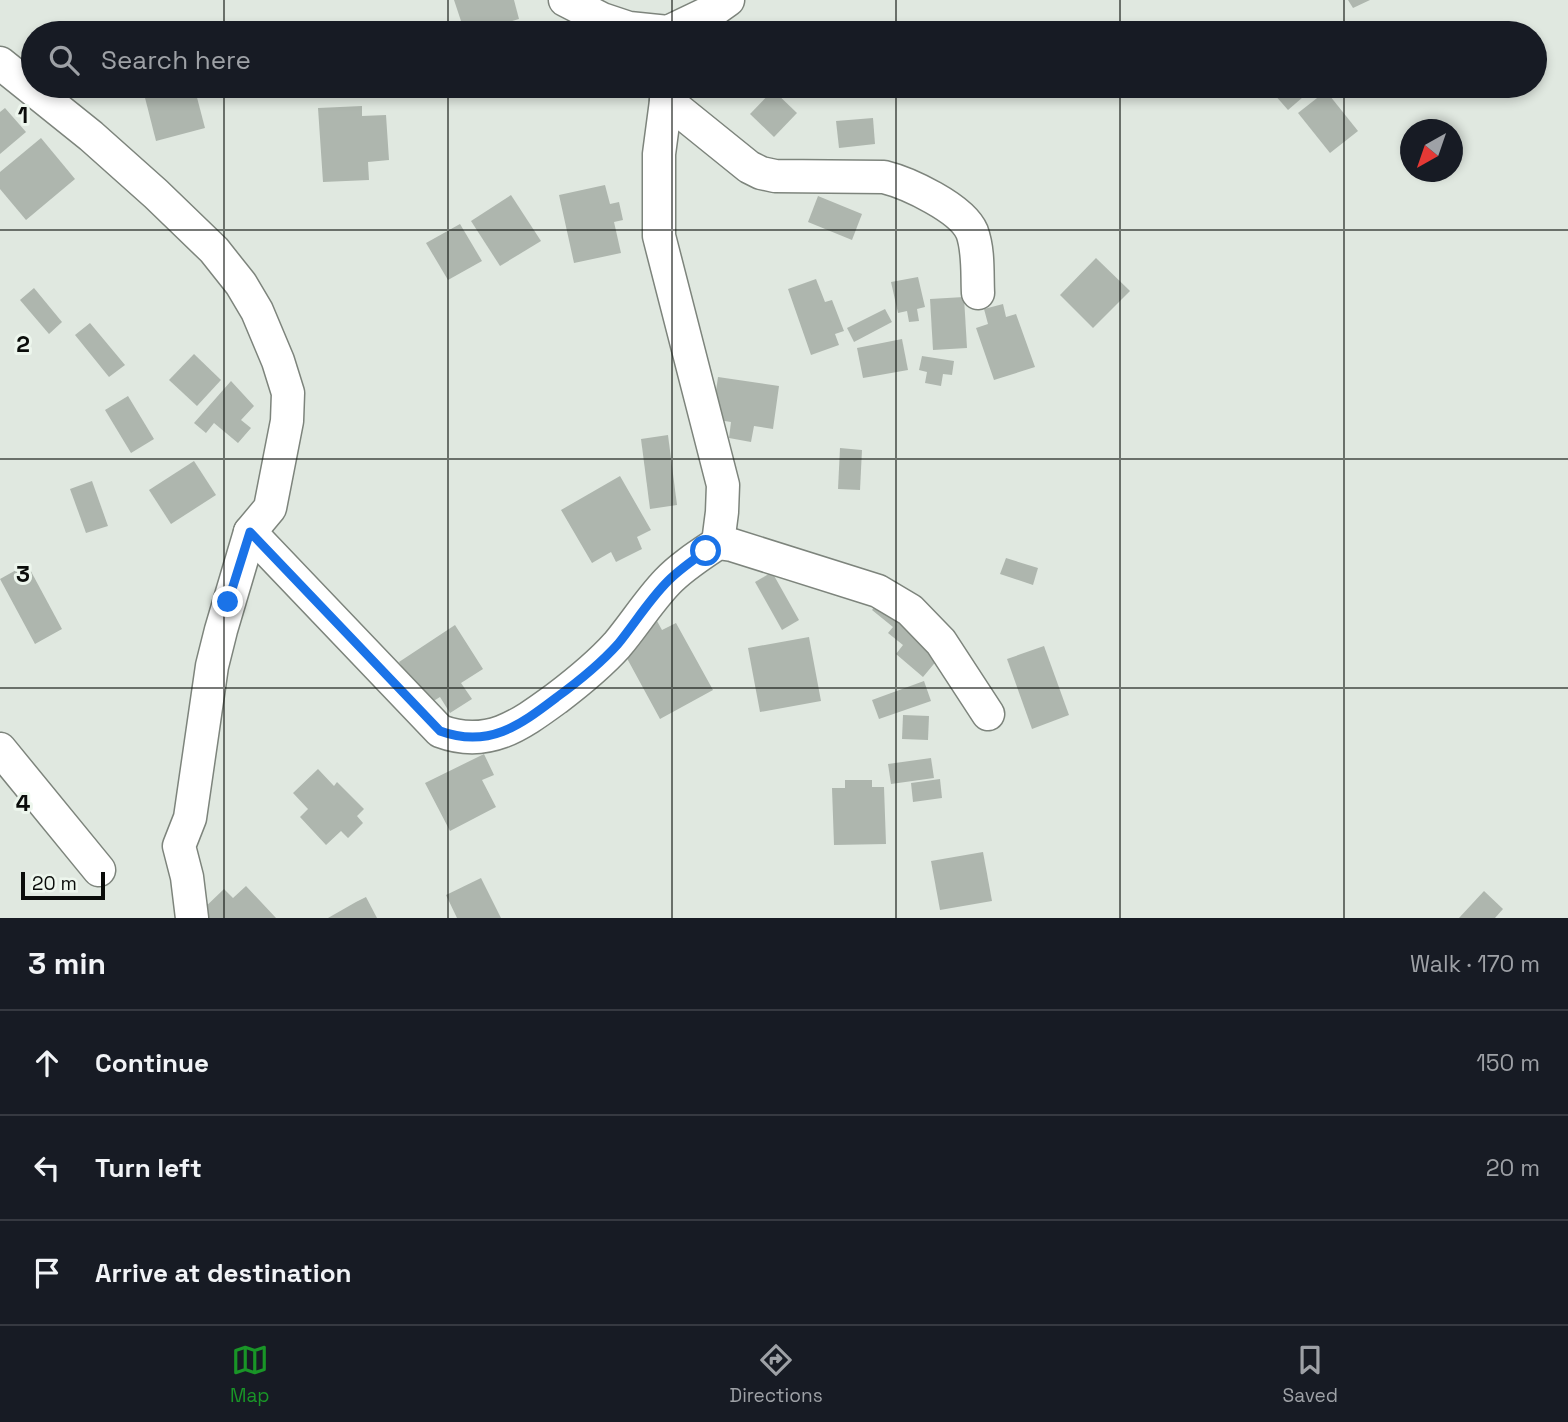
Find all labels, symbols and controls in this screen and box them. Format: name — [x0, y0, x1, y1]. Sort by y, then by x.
search box — [21, 21, 1547, 98]
icon: search — [45, 41, 83, 79]
text: Search here — [101, 43, 251, 77]
text: 1 — [18, 100, 28, 130]
north arrow — [1400, 119, 1463, 182]
text: 2 — [16, 329, 30, 359]
route start — [690, 535, 721, 566]
text: 3 — [16, 559, 30, 589]
route end — [212, 586, 243, 617]
text: 4 — [16, 788, 31, 818]
scale bar — [21, 869, 105, 901]
text: 20 m — [32, 871, 77, 896]
text: 3 min — [28, 944, 106, 983]
text: Walk · 170 m — [1410, 949, 1540, 979]
icon: ahead — [28, 1044, 66, 1082]
text: Continue — [95, 1046, 209, 1080]
text: 150 m — [1476, 1048, 1540, 1078]
icon: left — [28, 1149, 66, 1187]
text: Turn left — [95, 1151, 202, 1185]
text: 20 m — [1486, 1153, 1540, 1183]
icon: arrive — [28, 1254, 66, 1292]
text: Arrive at destination — [95, 1256, 352, 1290]
tab: Map — [230, 1341, 270, 1408]
tab: Directions — [730, 1341, 823, 1408]
tab: Saved — [1283, 1341, 1338, 1408]

